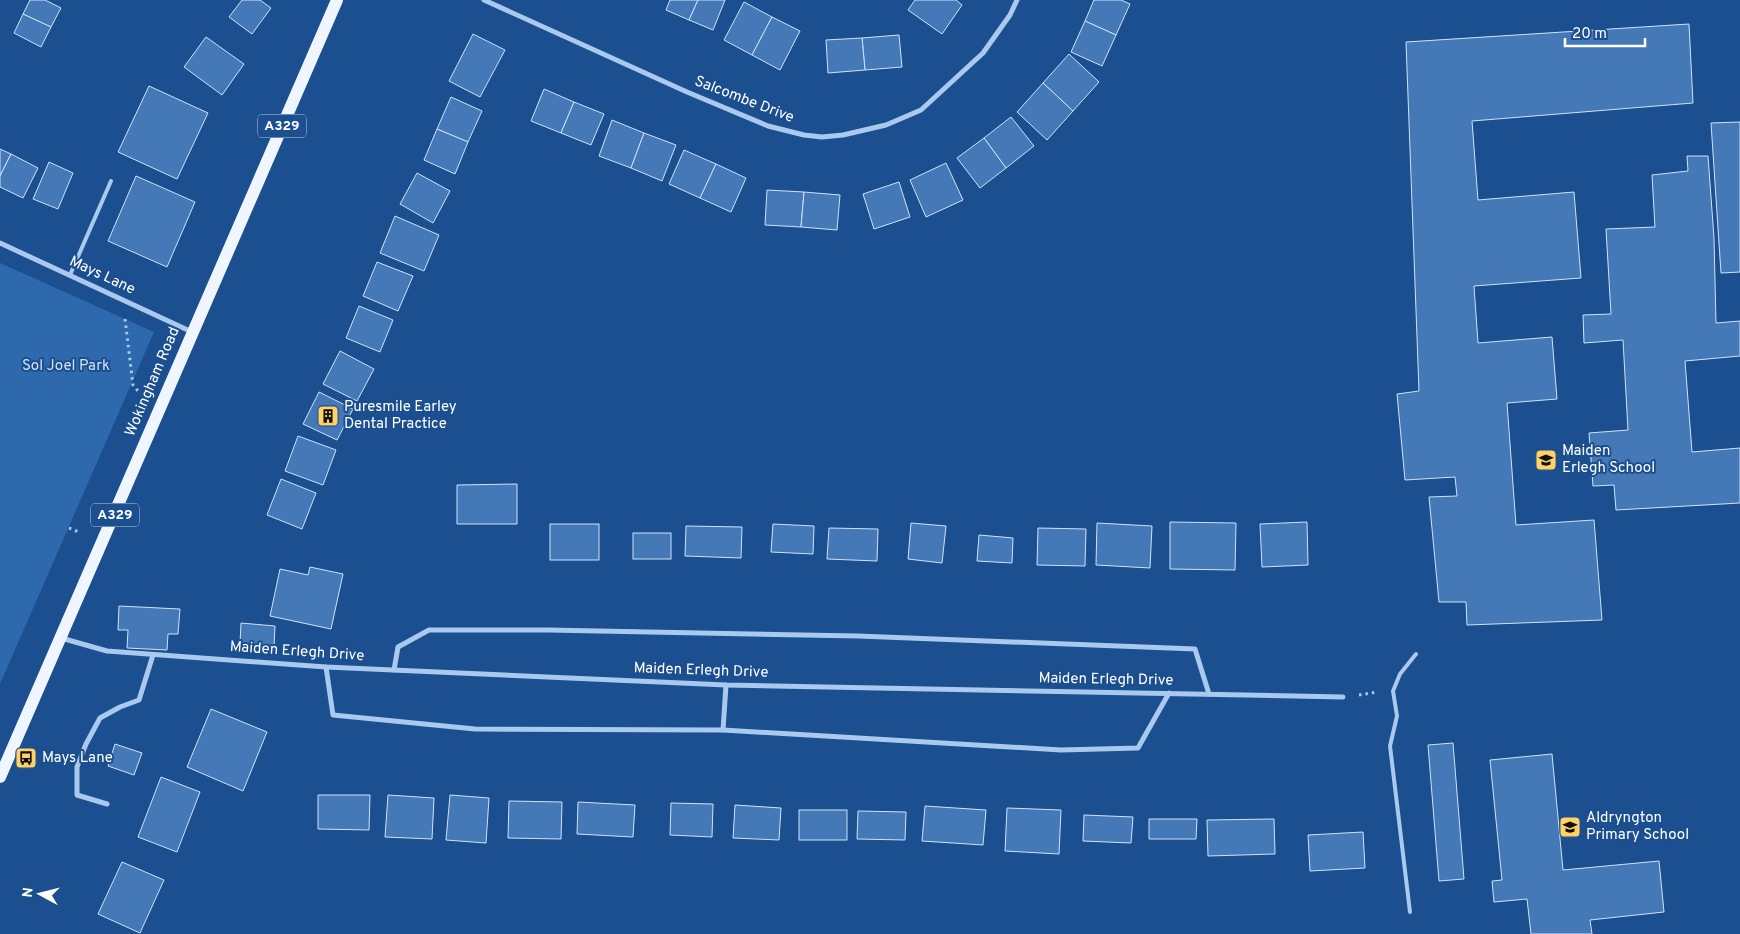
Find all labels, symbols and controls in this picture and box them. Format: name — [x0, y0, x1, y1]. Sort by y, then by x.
scale bar — [1565, 15, 1645, 47]
text: 20 m — [1572, 25, 1607, 44]
street label: Salcombe Drive — [691, 72, 797, 128]
road number: A329 — [258, 114, 306, 138]
street label: Mays Lane — [66, 252, 138, 300]
street label: Wokingham Road — [121, 324, 185, 440]
park label: Sol Joel Park — [22, 357, 110, 376]
place label: Puresmile Earley Dental Practice — [344, 398, 457, 434]
building icon: Puresmile Earley Dental Practice — [316, 404, 340, 428]
place label: Maiden Erlegh School — [1562, 442, 1655, 478]
school or university icon: Maiden Erlegh School — [1534, 448, 1558, 472]
road number: A329 — [91, 504, 139, 526]
street label: Maiden Erlegh Drive — [229, 638, 365, 666]
street label: Maiden Erlegh Drive — [633, 659, 769, 683]
street label: Maiden Erlegh Drive — [1038, 669, 1174, 691]
bus stop icon: Mays Lane — [14, 746, 38, 770]
place label: Mays Lane — [42, 749, 113, 768]
place label: Aldryngton Primary School — [1586, 809, 1689, 845]
school or university icon: Aldryngton Primary School — [1558, 815, 1582, 839]
north arrow — [15, 869, 65, 919]
text: N — [20, 887, 38, 899]

